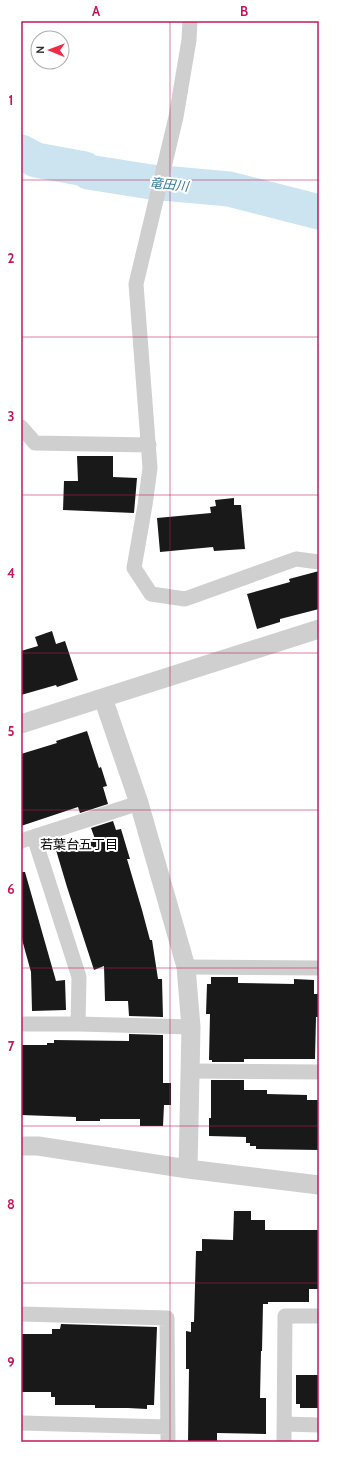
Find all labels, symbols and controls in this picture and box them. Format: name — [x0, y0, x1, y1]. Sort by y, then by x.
text: A — [92, 3, 101, 19]
text: B — [240, 3, 248, 19]
north arrow — [30, 30, 70, 70]
text: N — [33, 46, 47, 54]
text: 1 — [9, 92, 13, 108]
water label: 竜田川 — [149, 174, 191, 194]
text: 2 — [8, 250, 15, 266]
text: 3 — [7, 408, 15, 424]
text: 4 — [7, 565, 15, 581]
text: 5 — [8, 723, 15, 739]
district label: 若葉台五丁目 — [40, 836, 118, 852]
text: 6 — [7, 881, 15, 897]
text: 7 — [8, 1038, 15, 1054]
text: 8 — [7, 1196, 15, 1212]
text: 9 — [7, 1354, 15, 1370]

